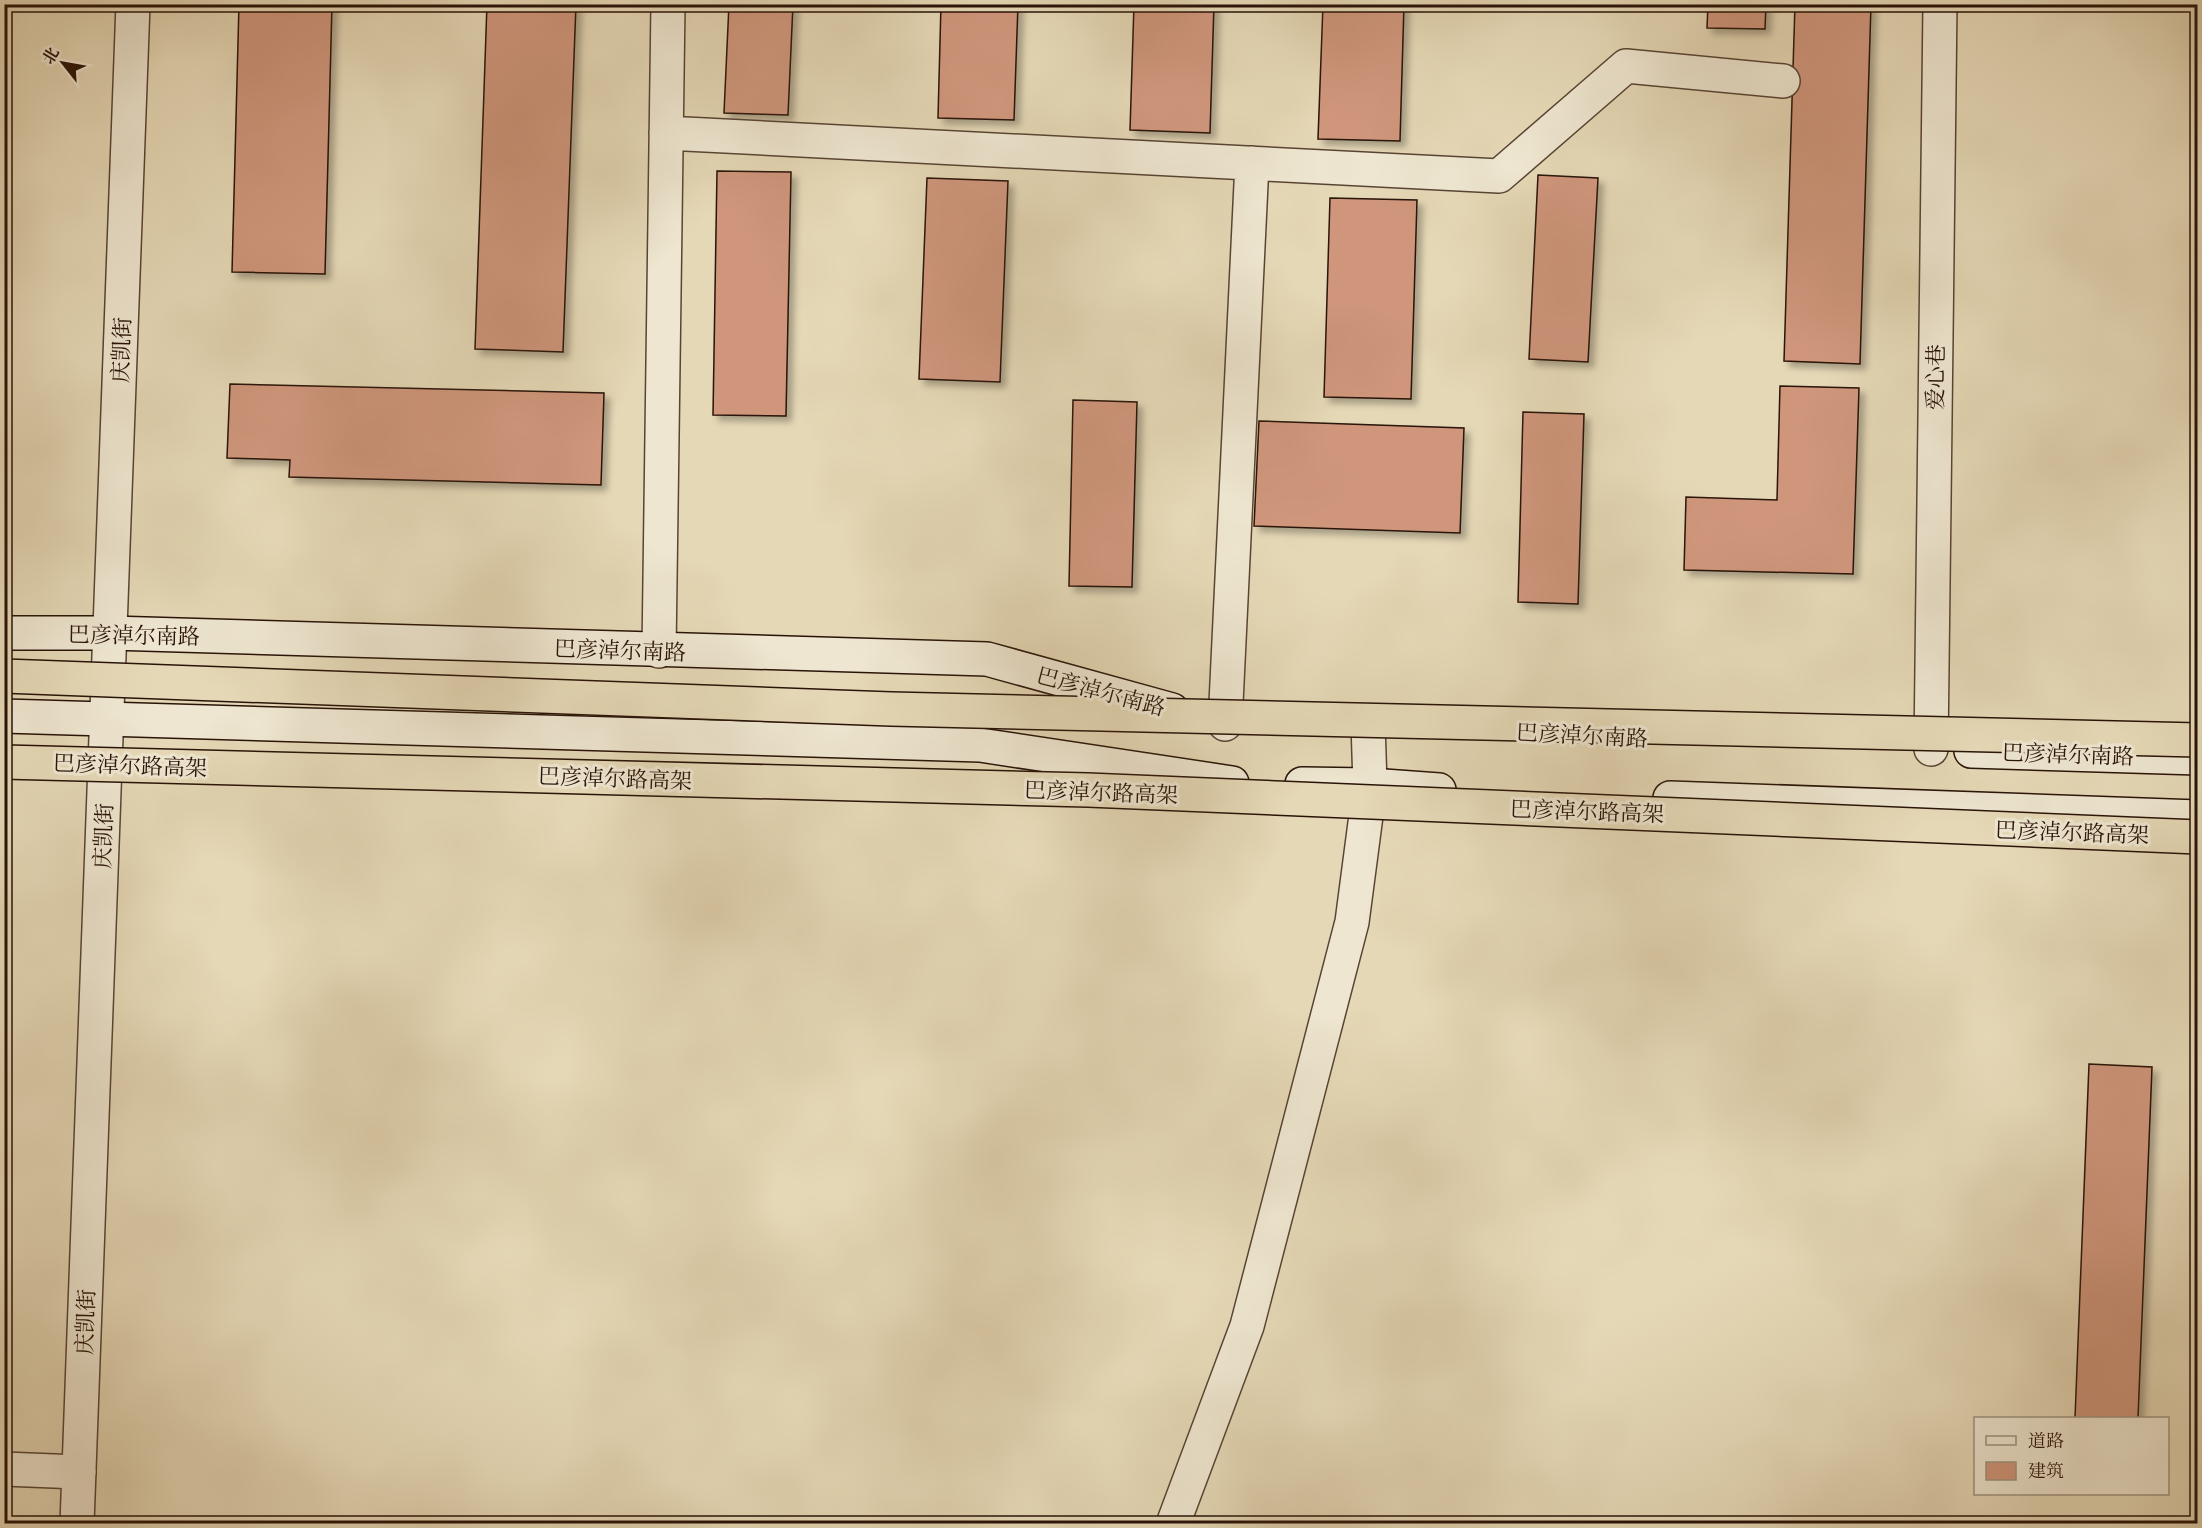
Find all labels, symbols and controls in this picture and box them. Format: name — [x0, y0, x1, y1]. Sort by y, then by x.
north arrow — [33, 33, 93, 93]
text: 北 — [37, 43, 64, 68]
street label: 庆凯街 — [106, 317, 137, 384]
street label: 爱心巷 — [1920, 344, 1951, 410]
street label: 巴彦淖尔南路 — [68, 620, 200, 651]
street label: 巴彦淖尔南路 — [554, 634, 686, 667]
street label: 巴彦淖尔南路 — [1033, 660, 1168, 723]
street label: 巴彦淖尔南路 — [1515, 718, 1649, 753]
street label: 巴彦淖尔南路 — [2002, 738, 2134, 771]
street label: 巴彦淖尔路高架 — [53, 748, 207, 783]
street label: 巴彦淖尔路高架 — [538, 761, 692, 796]
street label: 巴彦淖尔路高架 — [1024, 775, 1178, 810]
street label: 巴彦淖尔路高架 — [1510, 794, 1664, 829]
street label: 庆凯街 — [88, 803, 119, 870]
street label: 巴彦淖尔路高架 — [1995, 815, 2149, 850]
street label: 庆凯街 — [70, 1289, 101, 1356]
legend — [1974, 1417, 2169, 1495]
text: 道路 — [2028, 1429, 2064, 1452]
text: 建筑 — [2028, 1459, 2064, 1482]

